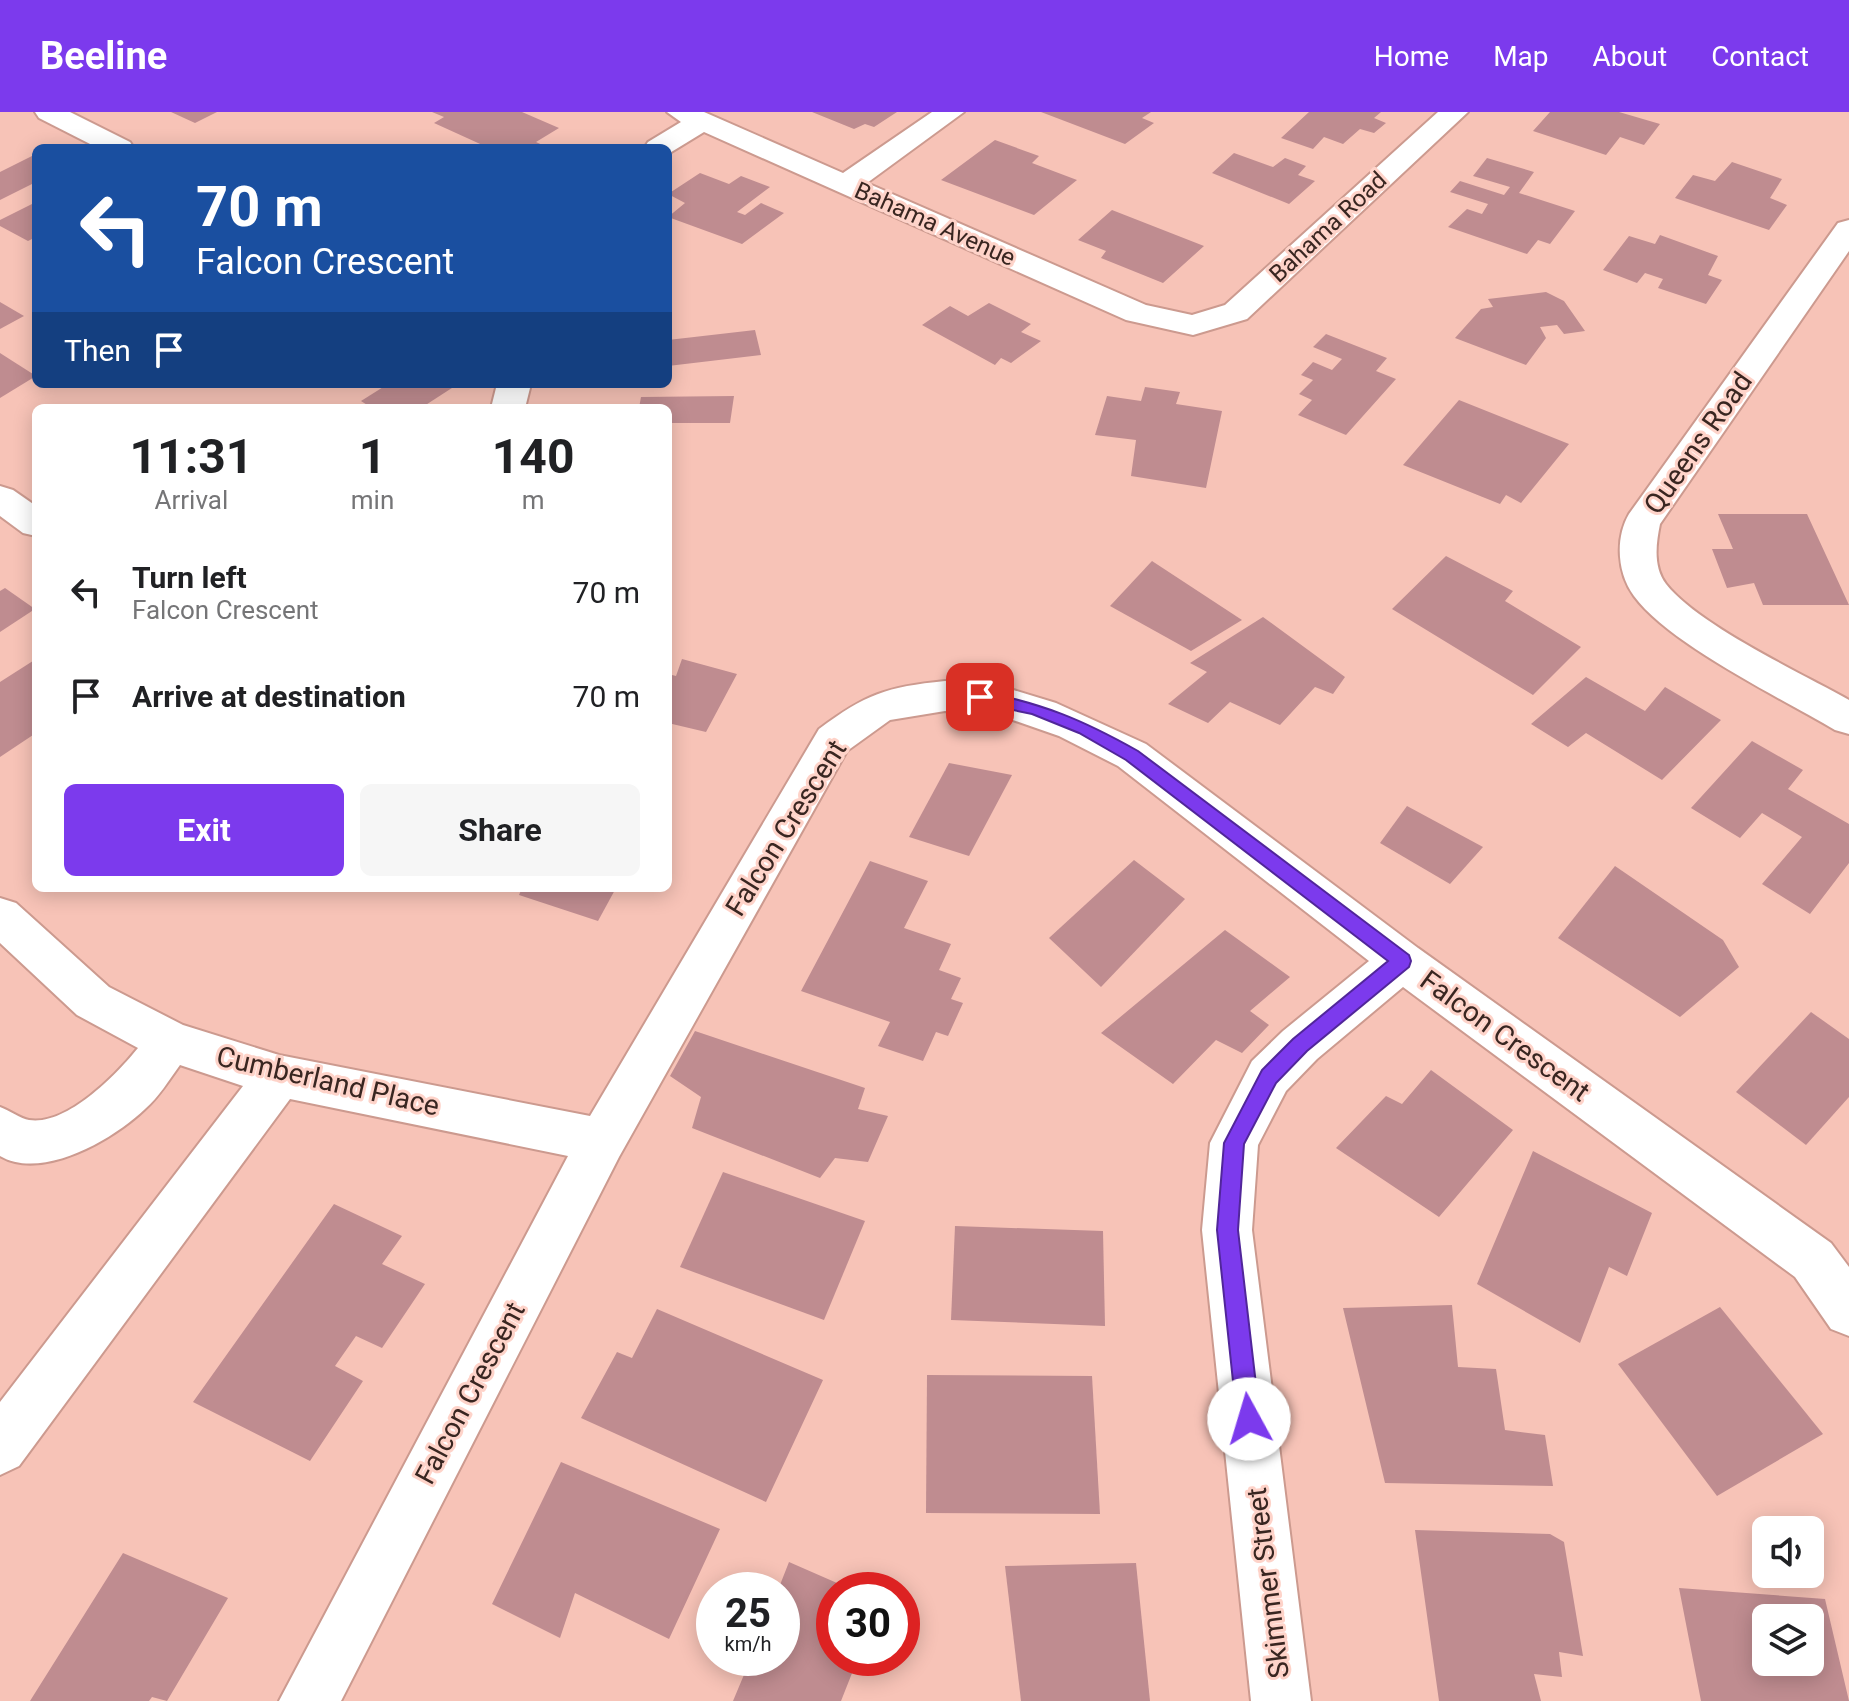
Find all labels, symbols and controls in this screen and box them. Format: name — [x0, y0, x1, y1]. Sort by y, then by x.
text: Beeline — [40, 34, 167, 78]
text: Home — [1374, 40, 1449, 73]
text: Map — [1493, 40, 1549, 73]
text: About — [1593, 40, 1667, 73]
text: Contact — [1711, 40, 1809, 73]
street label: Bahama Road — [1264, 166, 1392, 288]
text: 70 m — [196, 174, 323, 240]
icon: left — [64, 176, 168, 280]
street label: Bahama Avenue — [850, 176, 1020, 272]
text: Falcon Crescent — [196, 241, 454, 283]
icon: arrive — [147, 328, 191, 372]
text: Then — [64, 333, 131, 368]
street label: Queens Road — [1637, 366, 1759, 520]
text: 11:31 — [130, 428, 253, 485]
text: 1 — [359, 428, 386, 485]
text: 140 — [492, 428, 574, 485]
text: Arrival — [155, 485, 228, 515]
text: min — [351, 485, 394, 515]
text: m — [522, 485, 545, 515]
text: Turn left — [132, 560, 247, 595]
icon: left — [64, 570, 108, 614]
text: 70 m — [573, 575, 640, 610]
text: Falcon Crescent — [132, 595, 319, 625]
pin — [946, 663, 1014, 731]
icon: arrive — [64, 674, 108, 718]
icon: arrive — [958, 675, 1002, 719]
text: Arrive at destination — [132, 679, 406, 714]
text: 70 m — [573, 679, 640, 714]
street label: Falcon Crescent — [719, 734, 853, 922]
button: Exit — [64, 784, 344, 876]
button: Share — [360, 784, 640, 876]
street label: Falcon Crescent — [1414, 964, 1596, 1108]
street label: Cumberland Place — [213, 1039, 443, 1123]
street label: Falcon Crescent — [408, 1297, 532, 1489]
position arrow — [1207, 1377, 1291, 1461]
street label: Skimmer Street — [1240, 1486, 1296, 1680]
map controls — [1752, 1516, 1824, 1676]
button: sound — [1752, 1516, 1824, 1588]
speed limit sign: 30 — [816, 1572, 920, 1676]
text: 25 — [725, 1590, 771, 1637]
button: layers — [1752, 1604, 1824, 1676]
text: km/h — [725, 1632, 771, 1656]

